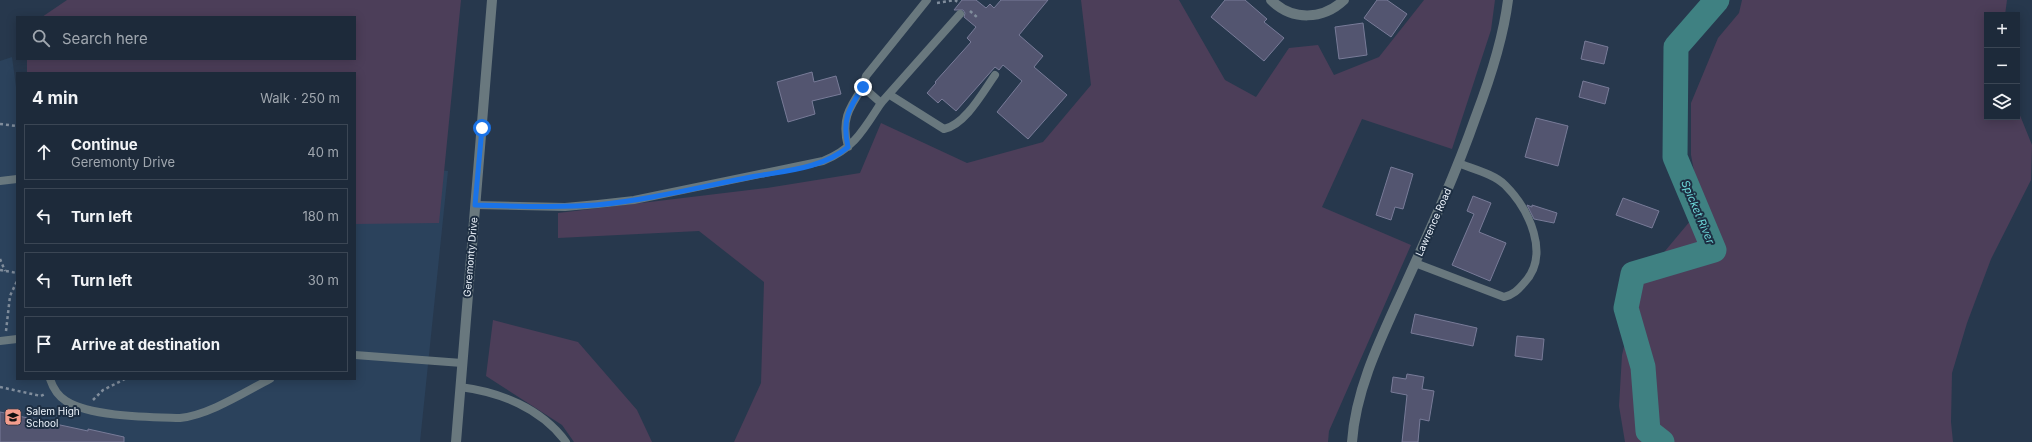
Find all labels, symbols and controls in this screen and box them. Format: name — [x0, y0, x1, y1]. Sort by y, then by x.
map controls — [1984, 12, 2020, 120]
button: + — [1984, 12, 2020, 48]
search box — [16, 16, 356, 60]
icon: search — [30, 27, 52, 49]
text: Search here — [62, 29, 148, 48]
button: − — [1984, 48, 2020, 84]
route end — [854, 78, 872, 96]
button: layers — [1984, 84, 2020, 120]
text: 4 min — [32, 88, 78, 108]
text: Walk · 250 m — [260, 90, 340, 106]
route start — [473, 119, 491, 137]
text: Continue — [71, 135, 138, 154]
icon: ahead — [33, 141, 55, 163]
text: 40 m — [307, 144, 339, 160]
text: Geremonty Drive — [71, 154, 175, 170]
water label: Spicket River — [1678, 178, 1718, 247]
street label: Lawrence Road — [1413, 186, 1453, 258]
icon: left — [33, 205, 55, 227]
text: Turn left — [71, 207, 132, 226]
text: 180 m — [302, 208, 339, 224]
street label: Geremonty Drive — [461, 216, 479, 297]
icon: left — [33, 269, 55, 291]
text: Turn left — [71, 271, 132, 290]
text: 30 m — [308, 272, 339, 288]
icon: arrive — [33, 333, 55, 355]
text: Arrive at destination — [71, 335, 220, 354]
place label: Salem High School — [26, 405, 80, 429]
school or university icon: Salem High School — [3, 407, 23, 427]

